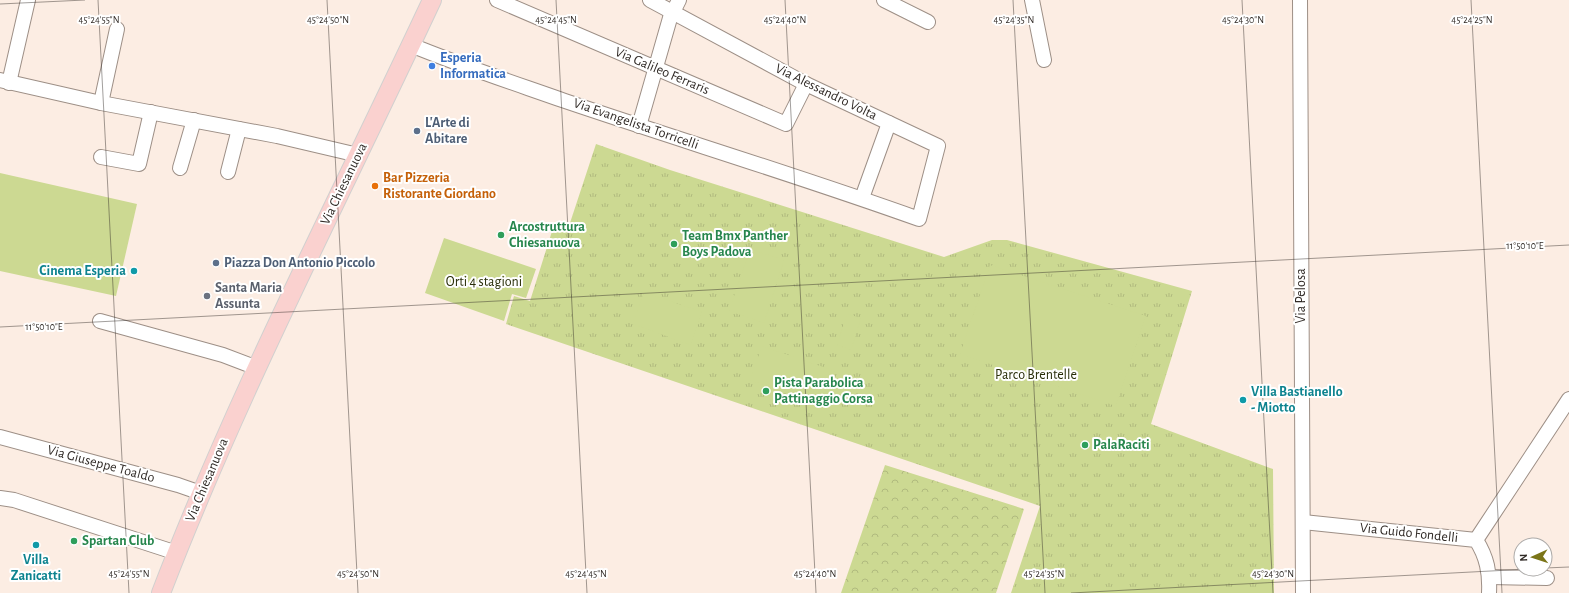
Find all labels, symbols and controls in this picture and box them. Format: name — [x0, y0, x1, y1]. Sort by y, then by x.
text: 45°24'55"N — [79, 15, 119, 25]
text: 45°24'50"N — [307, 15, 349, 25]
text: 45°24'45"N — [535, 15, 577, 25]
text: 45°24'40"N — [764, 15, 806, 25]
text: 45°24'35"N — [994, 15, 1034, 25]
text: 45°24'30"N — [1222, 15, 1264, 25]
text: 45°24'25"N — [1451, 15, 1493, 25]
street label: Via Galileo Ferraris — [613, 45, 711, 97]
place label: Esperia Informatica — [440, 51, 506, 81]
marker: Esperia Informatica — [427, 61, 437, 71]
street label: Via Alessandro Volta — [773, 61, 880, 123]
street label: Via Evangelista Torricelli — [572, 96, 700, 152]
place label: L'Arte di Abitare — [425, 116, 470, 146]
marker: L'Arte di Abitare — [412, 126, 422, 136]
street label: Via Chiesanuova — [318, 140, 370, 227]
place label: Bar Pizzeria Ristorante Giordano — [383, 171, 496, 201]
marker: Bar Pizzeria Ristorante Giordano — [370, 181, 380, 191]
place label: Arcostruttura Chiesanuova — [509, 220, 585, 250]
place label: Team Bmx Panther Boys Padova — [682, 229, 788, 259]
marker: Arcostruttura Chiesanuova — [496, 230, 506, 240]
marker: Team Bmx Panther Boys Padova — [669, 239, 679, 249]
text: 11°50'10"E — [1506, 241, 1544, 251]
place label: Piazza Don Antonio Piccolo — [224, 256, 375, 270]
marker: Piazza Don Antonio Piccolo — [211, 258, 221, 268]
place label: Cinema Esperia — [39, 264, 126, 278]
marker: Cinema Esperia — [129, 266, 139, 276]
street label: Via Pelosa — [1294, 268, 1308, 324]
park label: Orti 4 stagioni — [446, 275, 522, 289]
place label: Santa Maria Assunta — [215, 281, 283, 311]
marker: Santa Maria Assunta — [202, 291, 212, 301]
text: 11°50'10"E — [25, 322, 63, 332]
park label: Parco Brentelle — [995, 368, 1077, 382]
place label: Pista Parabolica Pattinaggio Corsa — [774, 376, 873, 406]
place label: Villa Bastianello - Miotto — [1251, 385, 1343, 415]
marker: Pista Parabolica Pattinaggio Corsa — [761, 386, 771, 396]
marker: Villa Bastianello - Miotto — [1238, 395, 1248, 405]
street label: Via Chiesanuova — [183, 436, 231, 524]
place label: PalaRaciti — [1093, 438, 1150, 452]
marker: PalaRaciti — [1080, 440, 1090, 450]
street label: Via Giuseppe Toaldo — [46, 443, 156, 485]
street label: Via Guido Fondelli — [1359, 521, 1459, 545]
place label: Spartan Club — [82, 534, 154, 548]
marker: Spartan Club — [69, 536, 79, 546]
north arrow — [1513, 537, 1553, 577]
marker: Villa Zanicatti — [31, 540, 41, 550]
place label: Villa Zanicatti — [11, 553, 61, 583]
text: N — [1518, 553, 1529, 562]
text: 45°24'55"N — [109, 569, 149, 579]
text: 45°24'50"N — [337, 569, 379, 579]
text: 45°24'45"N — [565, 569, 607, 579]
text: 45°24'40"N — [794, 569, 836, 579]
text: 45°24'35"N — [1024, 569, 1064, 579]
text: 45°24'30"N — [1252, 569, 1294, 579]

